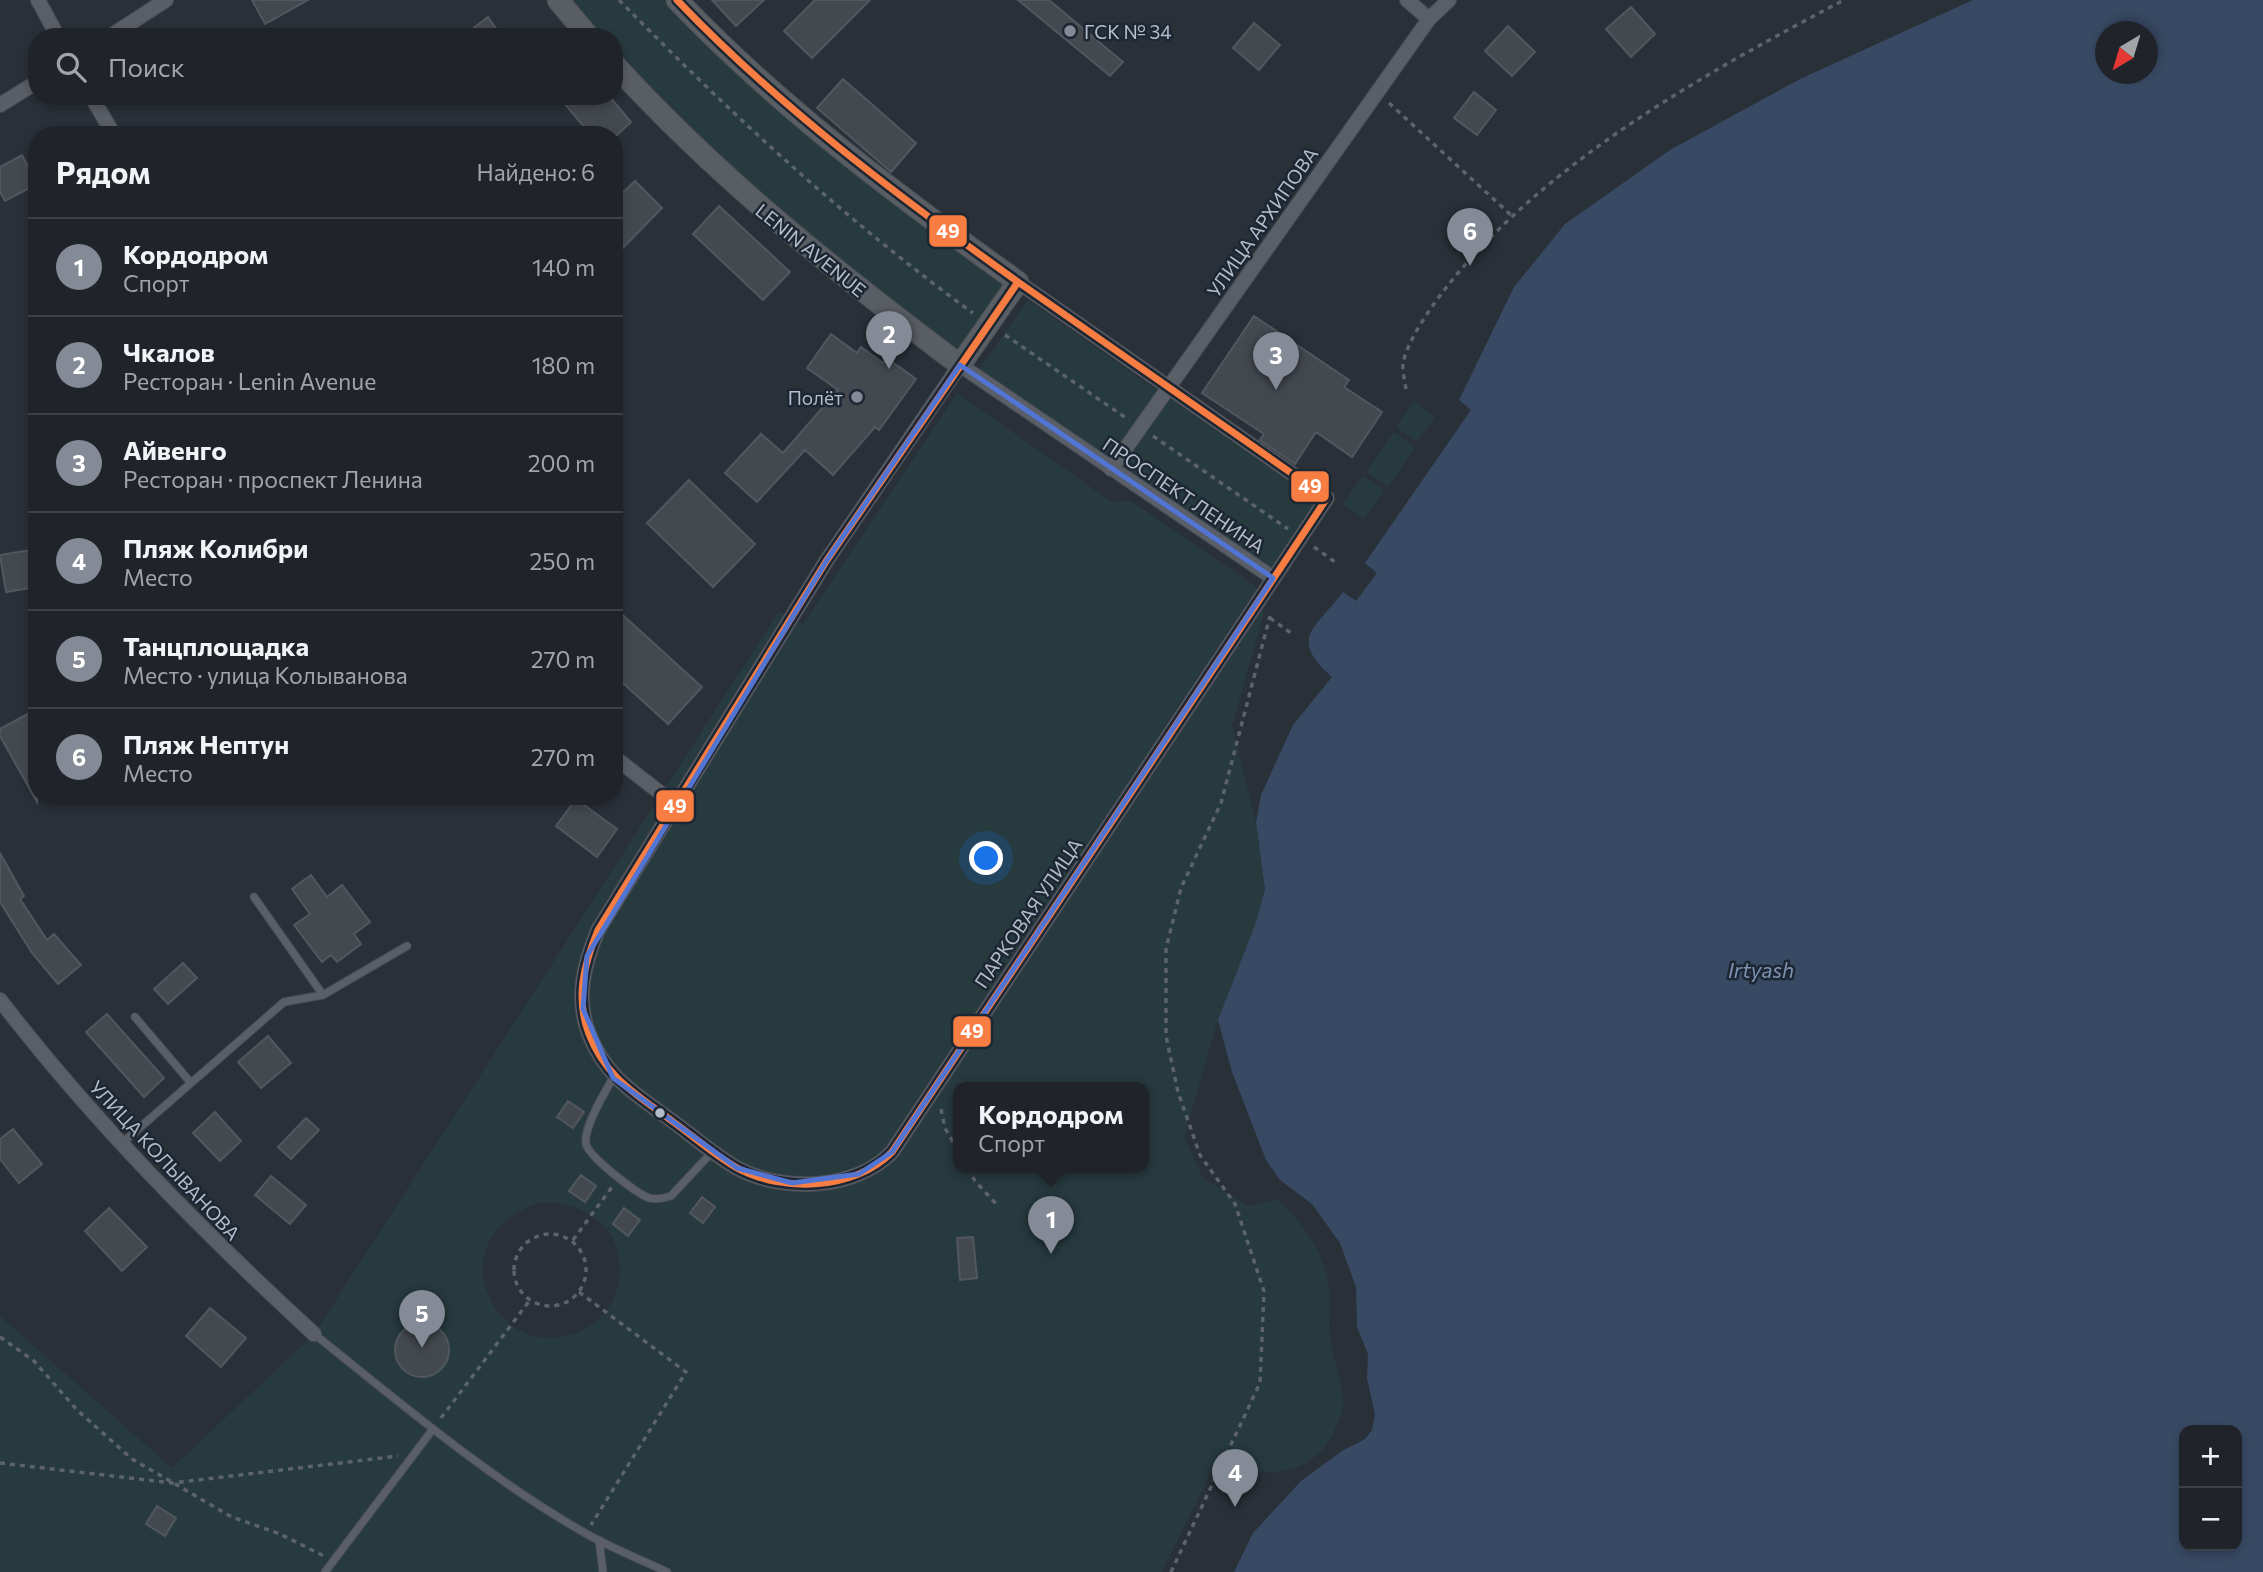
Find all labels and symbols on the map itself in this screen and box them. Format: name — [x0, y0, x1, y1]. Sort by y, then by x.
place label: ГСК № 34 — [1084, 20, 1172, 43]
north arrow — [2095, 21, 2158, 84]
marker: ГСК № 34 — [1062, 23, 1078, 39]
street label: УЛИЦА АРХИПОВА — [1202, 143, 1322, 301]
street label: LENIN AVENUE — [751, 198, 871, 302]
pin: 6 — [1447, 208, 1493, 266]
line badge: 49 — [928, 214, 968, 248]
text: 49 — [936, 219, 960, 242]
pin: 2 — [866, 311, 912, 369]
pin: 3 — [1253, 332, 1299, 390]
place label: Полёт — [788, 386, 843, 409]
marker: Полёт — [849, 389, 865, 405]
street label: ПРОСПЕКТ ЛЕНИНА — [1099, 432, 1269, 558]
line badge: 49 — [1290, 470, 1330, 503]
text: 49 — [1298, 474, 1322, 497]
line badge: 49 — [655, 789, 695, 823]
text: 49 — [663, 794, 687, 817]
street label: ПАРКОВАЯ УЛИЦА — [969, 834, 1087, 992]
your location — [969, 841, 1003, 875]
water label: Irtyash — [1728, 957, 1794, 982]
line badge: 49 — [952, 1015, 992, 1048]
text: 49 — [960, 1019, 984, 1042]
street label: УЛИЦА КОЛЫВАНОВА — [85, 1075, 245, 1245]
unlabelled marker — [653, 1106, 667, 1120]
pin: 1 — [1028, 1196, 1074, 1254]
pin: 5 — [399, 1290, 445, 1348]
pin: 4 — [1212, 1449, 1258, 1507]

